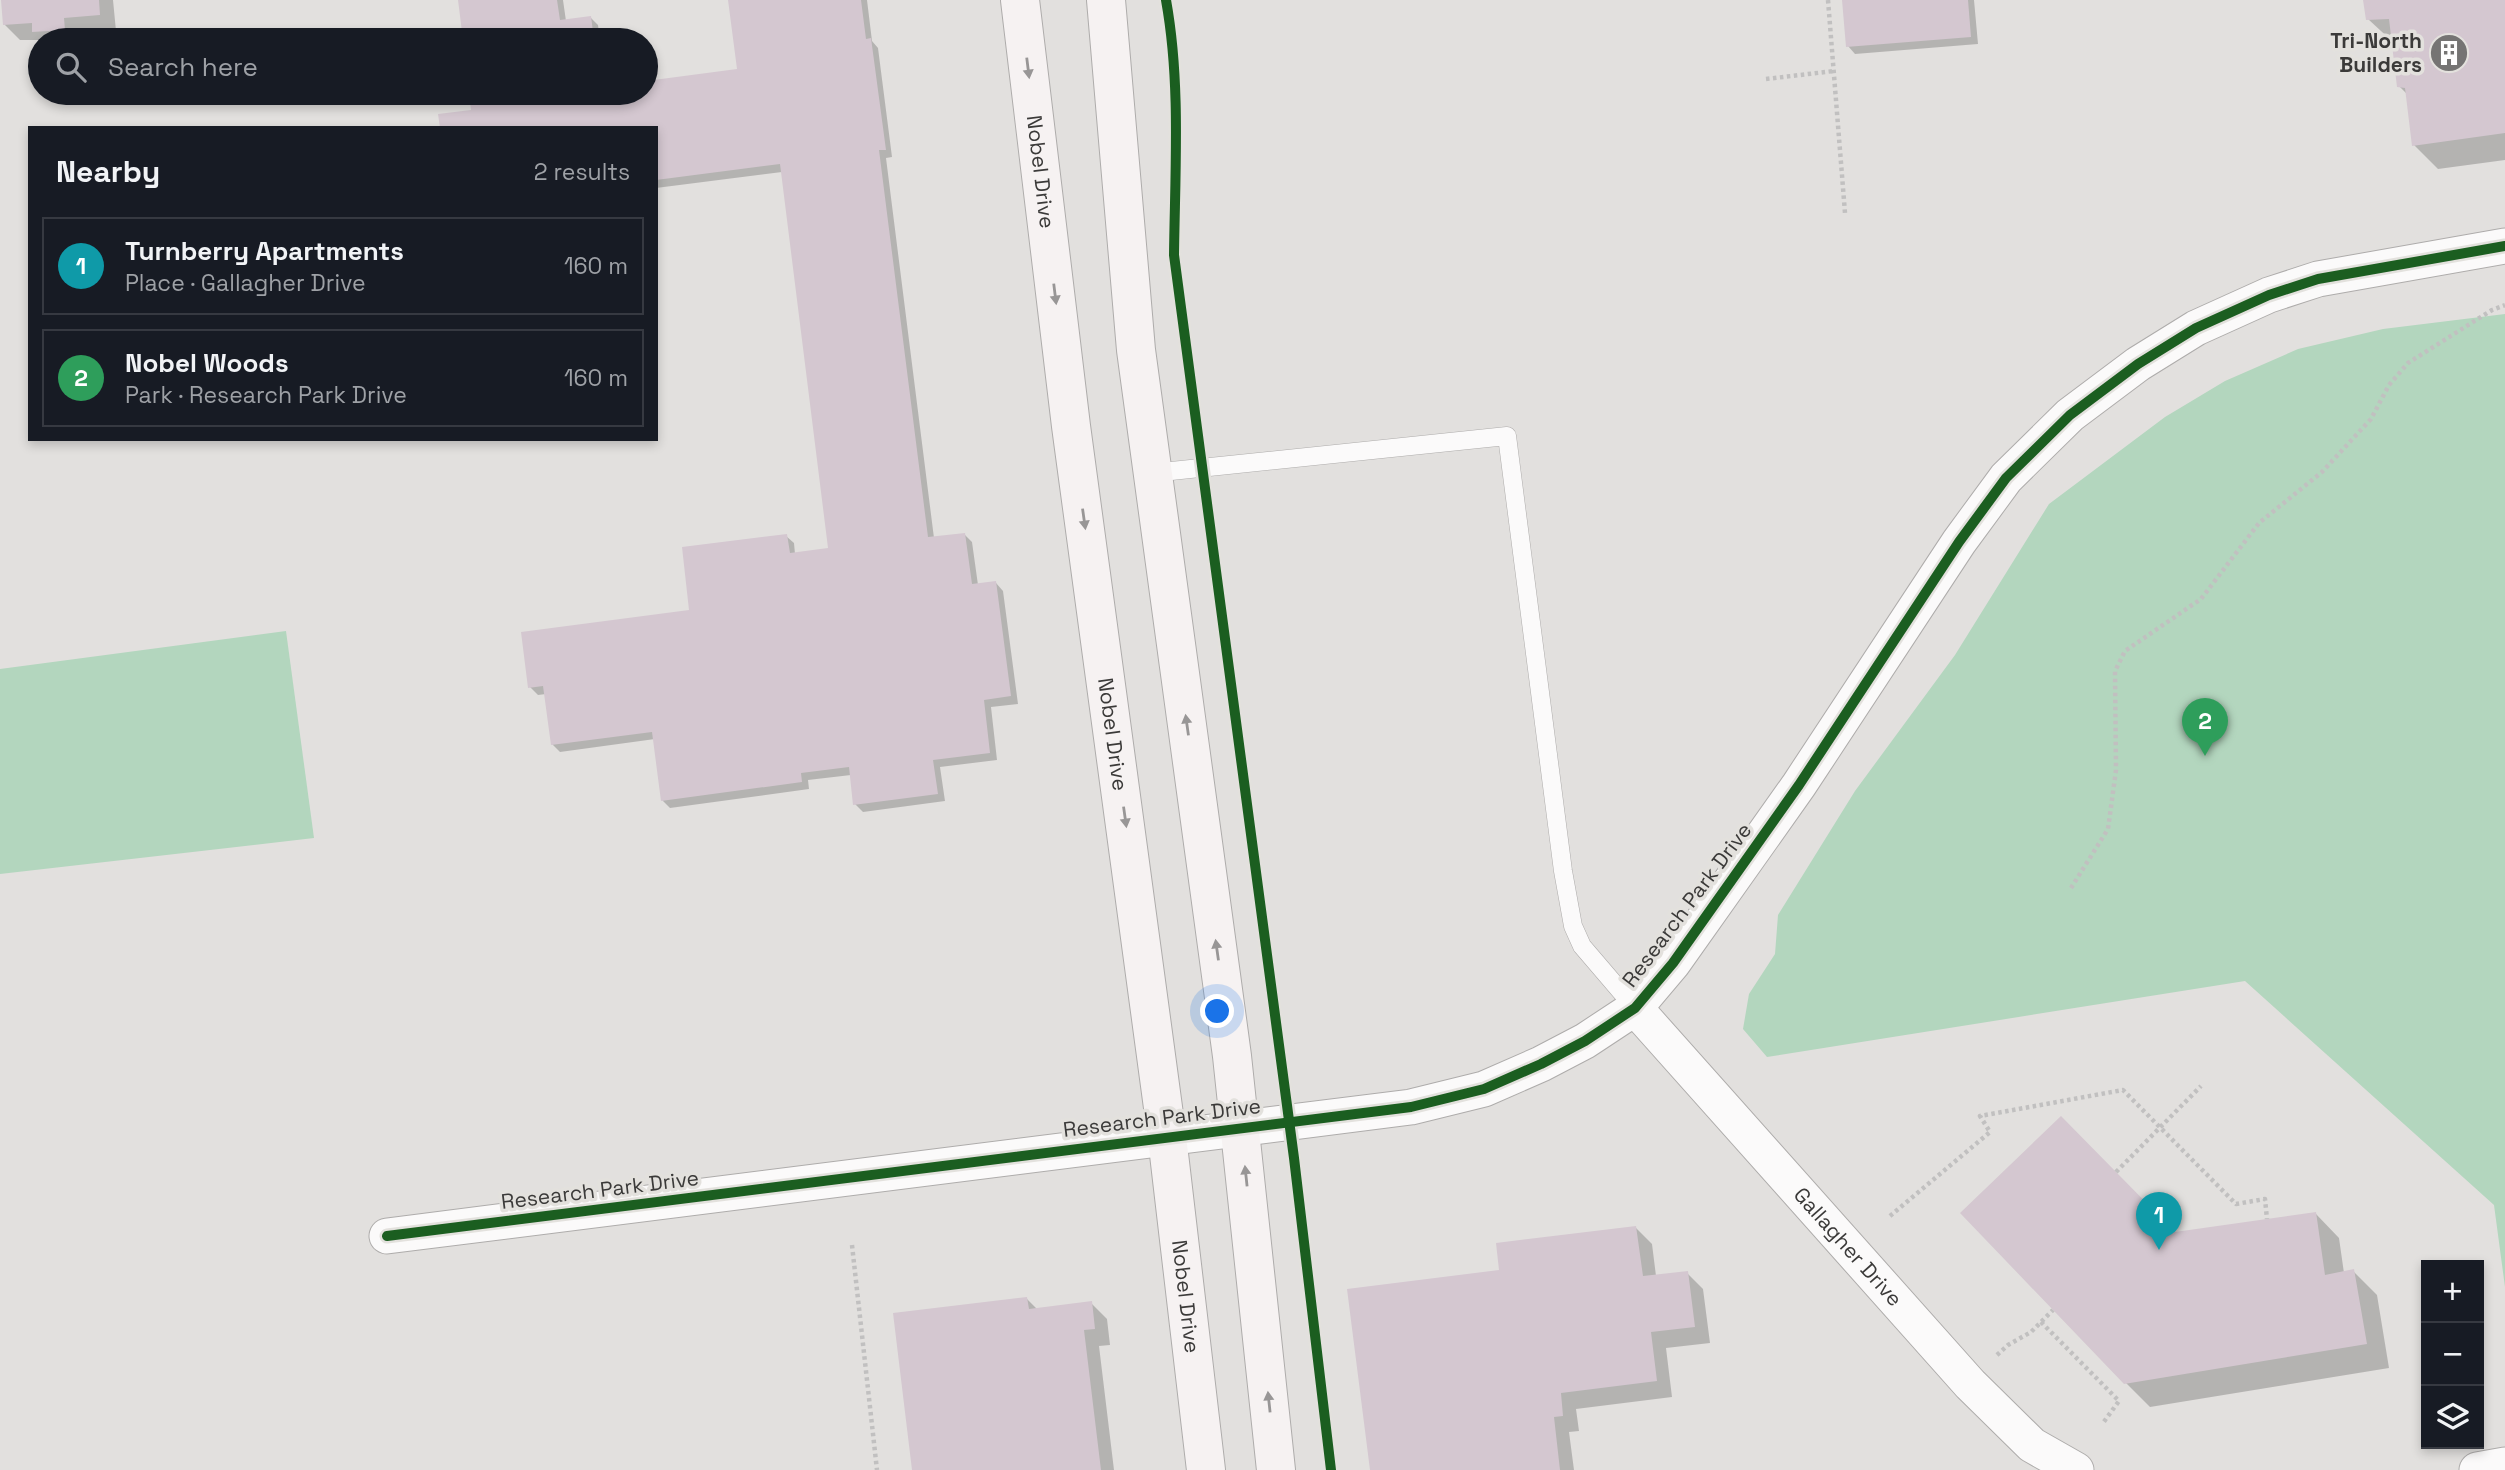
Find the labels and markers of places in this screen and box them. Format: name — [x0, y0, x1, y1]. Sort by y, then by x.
place label: Tri-North Builders — [2330, 27, 2422, 78]
building icon: Tri-North Builders — [2428, 32, 2470, 74]
pin: 2 — [2182, 698, 2228, 756]
pin: 1 — [2136, 1192, 2182, 1250]

